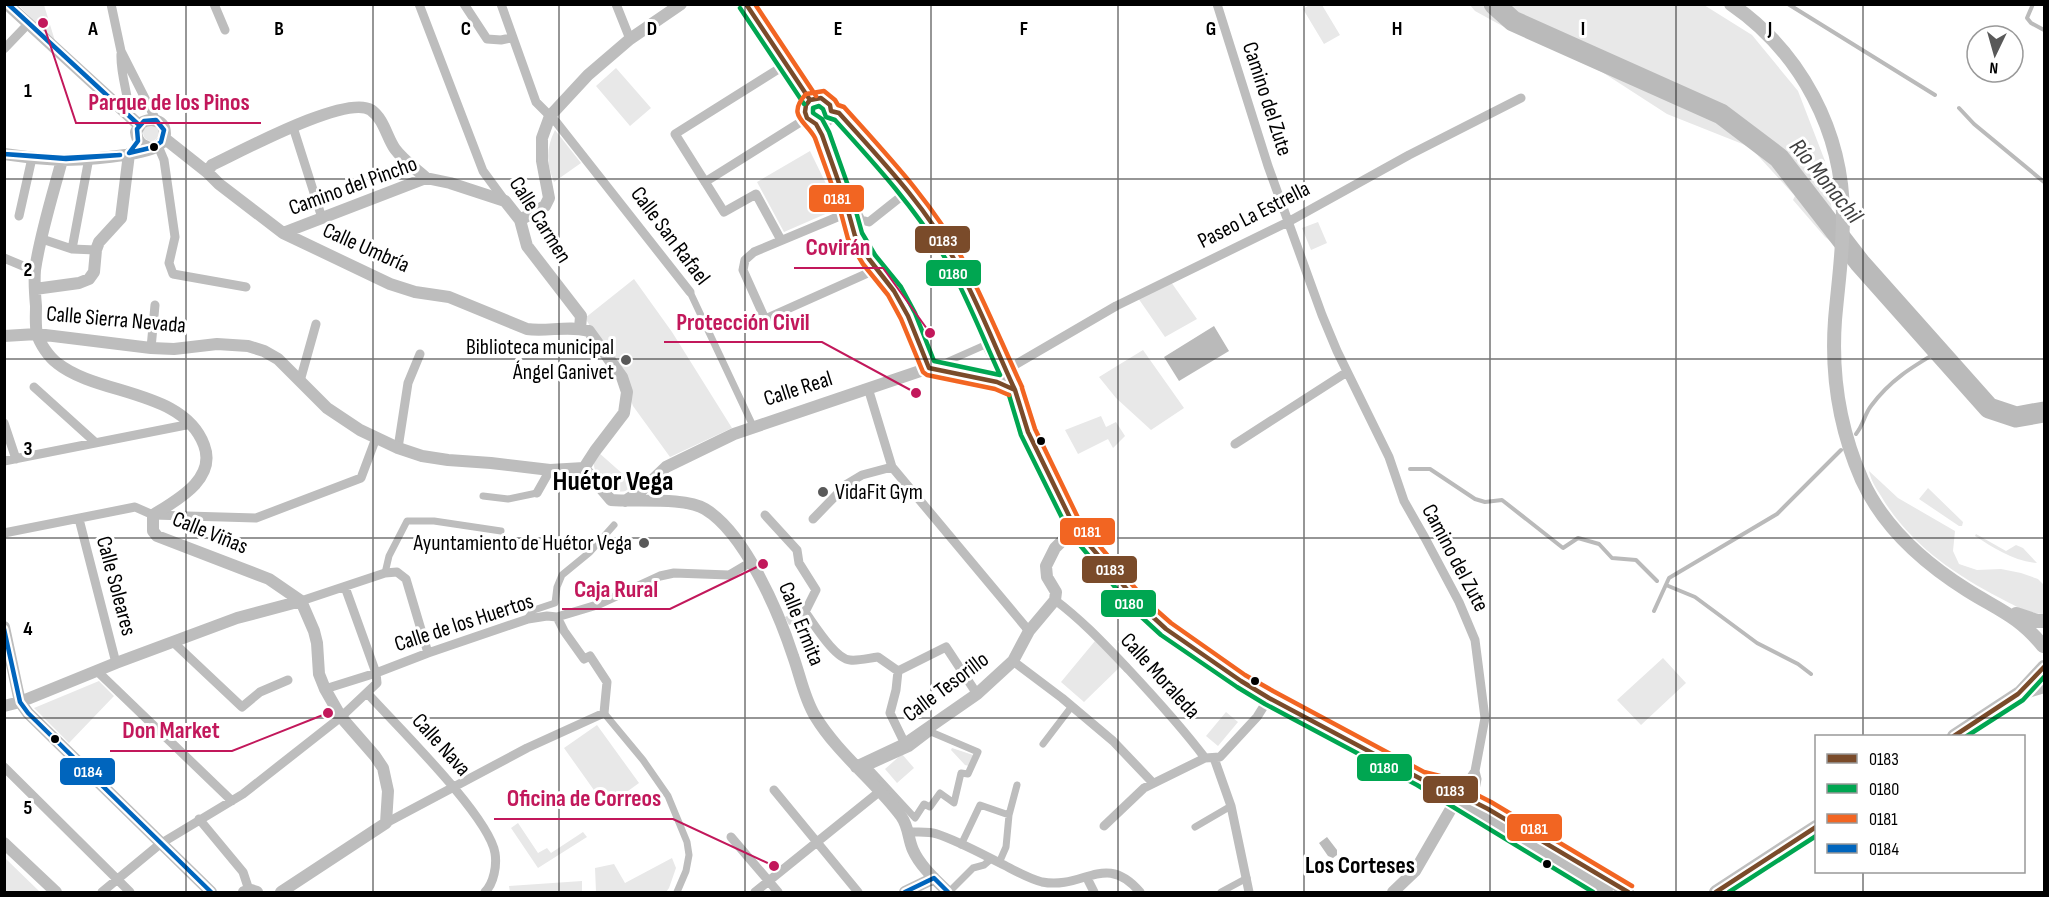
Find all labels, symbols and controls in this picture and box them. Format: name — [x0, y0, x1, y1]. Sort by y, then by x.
text: A — [87, 17, 98, 41]
text: B — [274, 17, 284, 41]
text: C — [461, 17, 471, 41]
text: D — [647, 17, 657, 41]
text: E — [834, 17, 842, 41]
text: F — [1020, 17, 1028, 41]
text: G — [1206, 17, 1216, 41]
text: H — [1392, 17, 1402, 41]
text: I — [1581, 17, 1585, 41]
text: J — [1767, 17, 1772, 41]
north arrow — [1965, 24, 2025, 84]
street label: Camino del Zute — [1236, 39, 1298, 159]
text: N — [1989, 58, 1999, 77]
text: 1 — [24, 79, 32, 103]
callout: Parque de los Pinos — [76, 81, 261, 123]
text: Parque de los Pinos — [88, 88, 250, 117]
water label: Río Monachil — [1783, 133, 1869, 230]
unlabelled marker — [148, 141, 160, 153]
street label: Camino del Pincho — [285, 150, 421, 222]
street label: Calle Carmen — [503, 172, 577, 268]
street label: Paseo La Estrella — [1193, 175, 1315, 255]
street label: Calle San Rafael — [624, 182, 716, 290]
line badge: 0181 — [808, 184, 865, 213]
text: 0181 — [823, 190, 852, 209]
street label: Calle Umbría — [318, 217, 414, 279]
line badge: 0183 — [914, 225, 971, 254]
callout: Covirán — [794, 226, 883, 268]
text: 0183 — [929, 232, 957, 251]
text: Covirán — [806, 233, 870, 262]
text: 2 — [24, 258, 32, 282]
line badge: 0180 — [925, 259, 982, 287]
text: 0180 — [938, 265, 968, 284]
street label: Calle Sierra Nevada — [45, 300, 187, 340]
callout: Protección Civil — [664, 300, 822, 342]
text: Protección Civil — [676, 308, 810, 337]
place label: Biblioteca municipal Ángel Ganivet — [466, 334, 614, 386]
marker: Biblioteca municipal Ángel Ganivet — [619, 353, 633, 367]
street label: Calle Real — [760, 365, 836, 413]
unlabelled marker — [1035, 435, 1047, 447]
text: 3 — [24, 437, 33, 461]
district label: Huétor Vega — [552, 465, 674, 498]
place label: VidaFit Gym — [835, 479, 923, 506]
marker: VidaFit Gym — [816, 485, 830, 499]
street label: Camino del Zute — [1415, 500, 1495, 616]
street label: Calle Viñas — [168, 506, 252, 560]
line badge: 0181 — [1059, 517, 1116, 546]
text: 0181 — [1073, 523, 1102, 542]
place label: Ayuntamiento de Huétor Vega — [413, 530, 632, 557]
street label: Calle Soleares — [90, 533, 142, 639]
marker: Ayuntamiento de Huétor Vega — [637, 536, 651, 550]
line badge: 0183 — [1081, 555, 1138, 584]
text: 0183 — [1096, 561, 1124, 580]
callout: Caja Rural — [562, 567, 670, 609]
text: Caja Rural — [574, 575, 658, 604]
street label: Calle Ermita — [772, 578, 830, 670]
street label: Calle de los Huertos — [391, 588, 537, 658]
line badge: 0180 — [1100, 589, 1157, 618]
text: 0180 — [1114, 595, 1144, 614]
text: 4 — [23, 617, 33, 641]
street label: Calle Moraleda — [1114, 627, 1206, 725]
street label: Calle Tesorillo — [898, 646, 994, 728]
unlabelled marker — [1249, 675, 1261, 687]
street label: Calle Nava — [406, 708, 476, 782]
callout: Don Market — [110, 709, 232, 751]
text: Don Market — [122, 716, 220, 745]
unlabelled marker — [49, 733, 61, 745]
legend — [1815, 735, 2025, 873]
text: 0183 — [1869, 749, 1899, 770]
line badge: 0180 — [1356, 753, 1413, 782]
line badge: 0184 — [59, 757, 116, 786]
text: 0180 — [1369, 759, 1399, 778]
text: 0184 — [73, 763, 103, 782]
line badge: 0183 — [1422, 775, 1479, 804]
callout: Oficina de Correos — [494, 777, 673, 819]
text: 0180 — [1869, 779, 1899, 800]
text: 0183 — [1436, 782, 1464, 801]
text: Oficina de Correos — [507, 784, 661, 813]
text: 5 — [24, 796, 33, 820]
text: 0181 — [1869, 809, 1898, 830]
line badge: 0181 — [1506, 813, 1563, 842]
text: 0181 — [1520, 820, 1549, 839]
text: 0184 — [1869, 839, 1900, 860]
district label: Los Corteses — [1305, 851, 1415, 880]
unlabelled marker — [1541, 858, 1553, 870]

